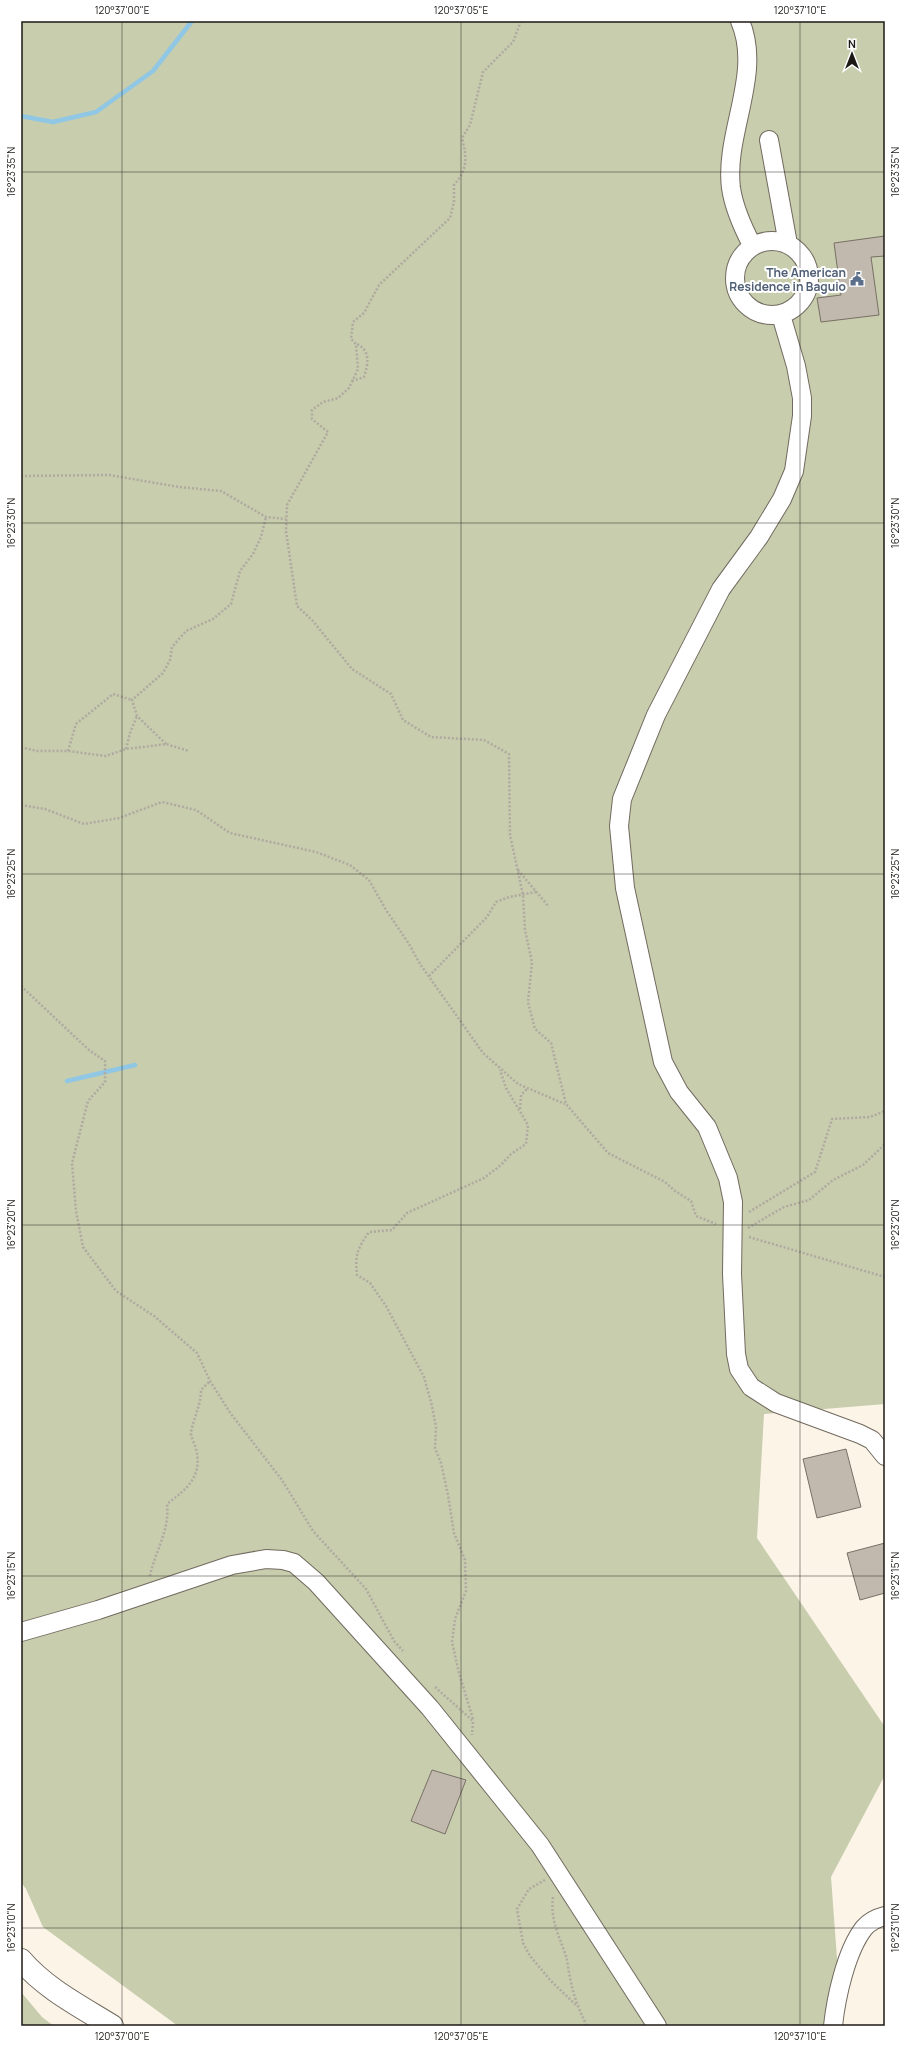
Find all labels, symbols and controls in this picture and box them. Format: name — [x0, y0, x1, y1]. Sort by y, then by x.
text: 120°37'00"E — [95, 3, 150, 17]
text: 120°37'05"E — [434, 3, 488, 17]
text: 120°37'10"E — [774, 3, 827, 17]
north arrow — [832, 34, 872, 74]
text: N — [848, 36, 856, 51]
text: 16°23'35"N — [4, 147, 18, 197]
text: 16°23'35"N — [888, 147, 902, 197]
place label: The American Residence in Baguio — [729, 264, 846, 295]
public building icon: The American Residence in Baguio — [849, 271, 865, 287]
text: 16°23'30"N — [4, 498, 18, 548]
text: 16°23'30"N — [888, 498, 902, 548]
text: 16°23'25"N — [4, 849, 18, 899]
text: 16°23'25"N — [888, 849, 902, 899]
text: 16°23'20"N — [4, 1200, 18, 1250]
text: 16°23'20"N — [888, 1200, 902, 1250]
text: 16°23'15"N — [4, 1552, 18, 1600]
text: 16°23'15"N — [888, 1552, 902, 1600]
text: 16°23'10"N — [4, 1903, 18, 1952]
text: 16°23'10"N — [888, 1903, 902, 1952]
text: 120°37'00"E — [95, 2029, 150, 2043]
text: 120°37'05"E — [434, 2029, 488, 2043]
text: 120°37'10"E — [774, 2029, 827, 2043]

